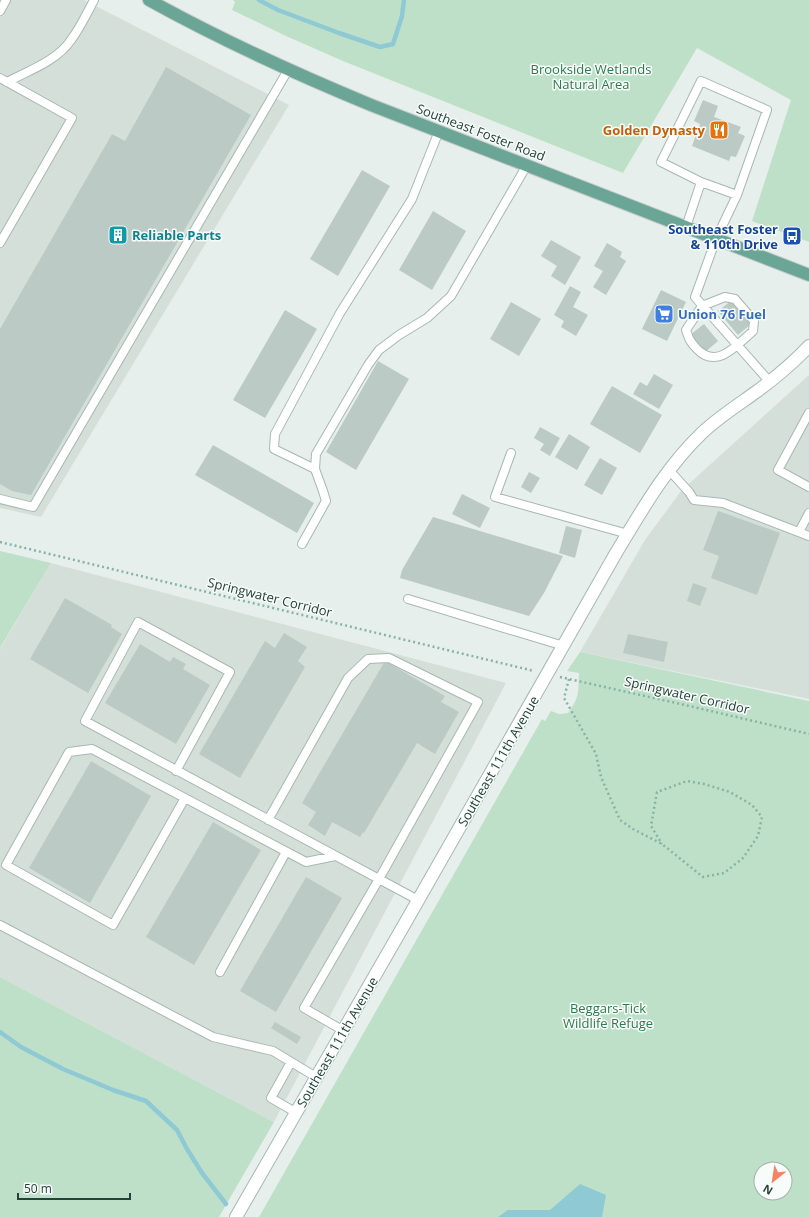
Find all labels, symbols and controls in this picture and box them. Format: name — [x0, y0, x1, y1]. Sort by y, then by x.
park label: Brookside Wetlands Natural Area — [531, 60, 651, 93]
street label: Southeast Foster Road — [414, 99, 548, 165]
restaurant icon: Golden Dynasty — [708, 119, 730, 141]
place label: Golden Dynasty — [603, 121, 706, 139]
place label: Southeast Foster & 110th Drive — [668, 220, 778, 253]
building icon: Reliable Parts — [107, 224, 129, 246]
bus stop icon: Southeast Foster & 110th Drive — [781, 225, 803, 247]
place label: Reliable Parts — [132, 226, 221, 244]
supermarket icon: Union 76 Fuel — [653, 303, 675, 325]
place label: Union 76 Fuel — [678, 305, 766, 323]
street label: Springwater Corridor — [206, 573, 335, 621]
street label: Springwater Corridor — [623, 672, 752, 718]
street label: Southeast 111th Avenue — [453, 692, 543, 830]
street label: Southeast 111th Avenue — [292, 973, 382, 1111]
park label: Beggars-Tick Wildlife Refuge — [563, 999, 653, 1032]
north arrow — [753, 1161, 793, 1201]
scale bar — [18, 1175, 130, 1201]
text: 50 m — [24, 1180, 52, 1197]
text: N — [760, 1181, 775, 1199]

